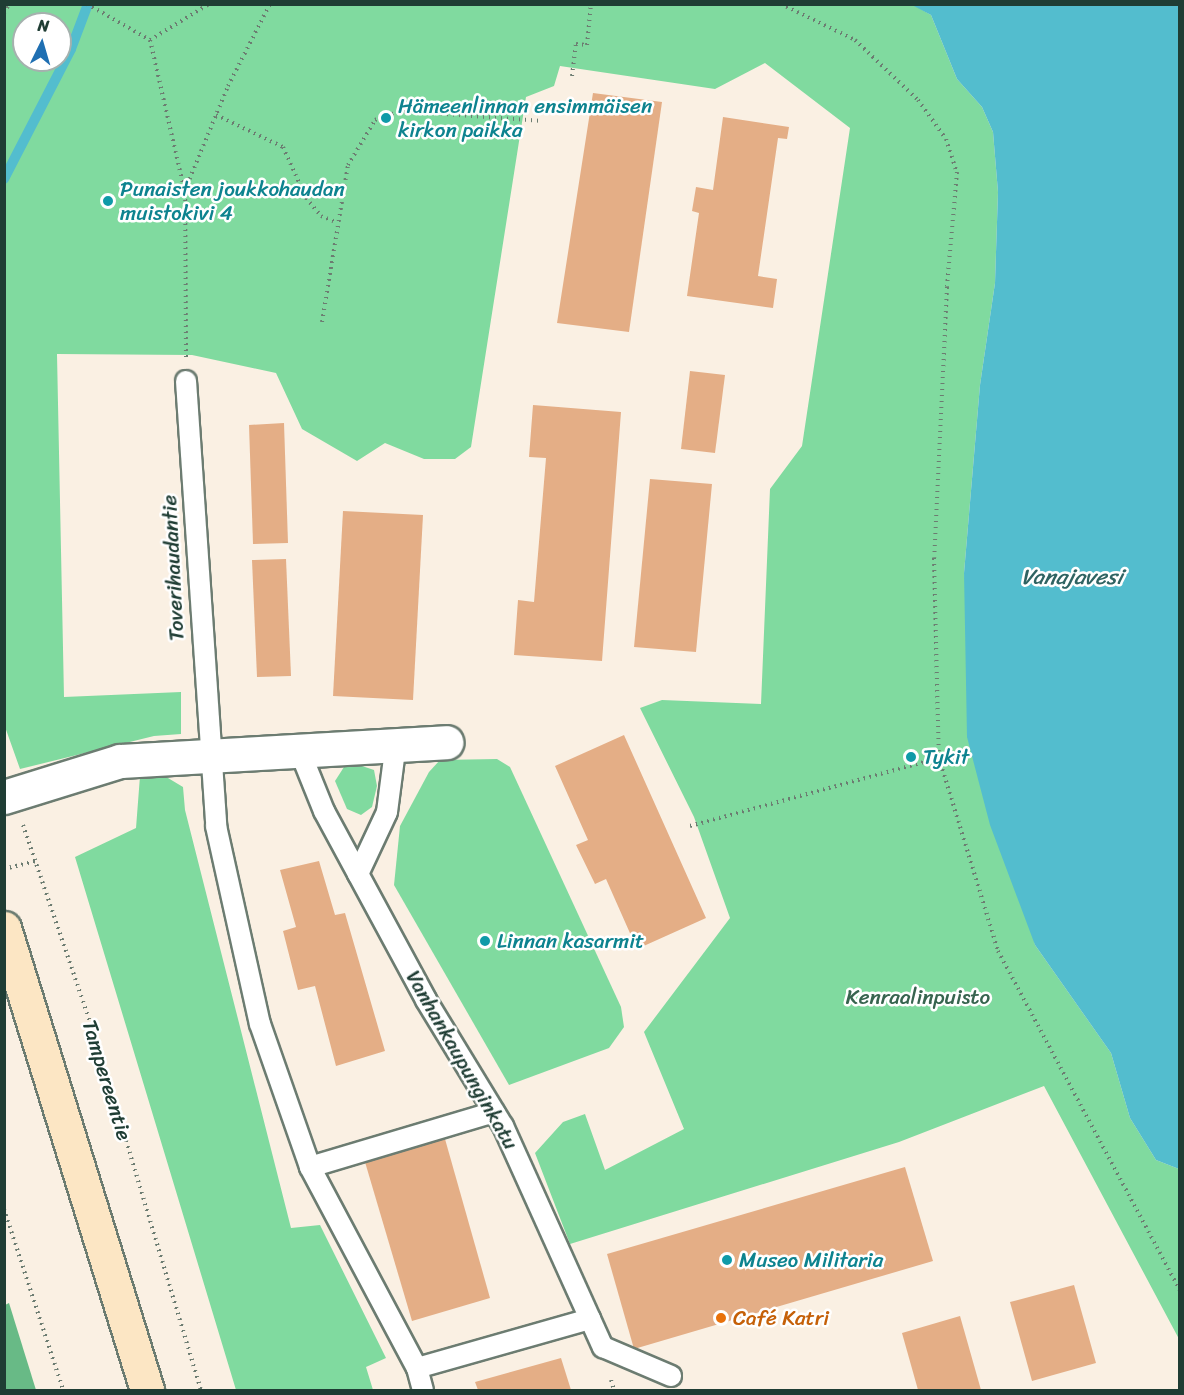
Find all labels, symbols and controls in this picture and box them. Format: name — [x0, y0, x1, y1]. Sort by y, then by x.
text: N — [37, 11, 50, 40]
north arrow — [12, 12, 72, 72]
place label: Hämeenlinnan ensimmäisen kirkon paikka — [398, 93, 652, 143]
marker: Hämeenlinnan ensimmäisen kirkon paikka — [379, 111, 393, 125]
place label: Punaisten joukkohaudan muistokivi 4 — [120, 176, 345, 226]
marker: Punaisten joukkohaudan muistokivi 4 — [101, 194, 115, 208]
street label: Toverihaudantie — [157, 494, 189, 642]
water label: Vanajavesi — [1021, 564, 1123, 590]
place label: Tykit — [923, 744, 969, 770]
marker: Tykit — [904, 750, 918, 764]
place label: Linnan kasarmit — [497, 928, 644, 954]
marker: Linnan kasarmit — [478, 934, 492, 948]
street label: Vanhankaupunginkatu — [400, 966, 524, 1154]
park label: Kenraalinpuisto — [846, 984, 990, 1010]
street label: Tampereentie — [77, 1017, 137, 1143]
place label: Museo Militaria — [739, 1247, 883, 1273]
marker: Museo Militaria — [720, 1253, 734, 1267]
place label: Café Katri — [733, 1305, 829, 1331]
marker: Café Katri — [714, 1311, 728, 1325]

